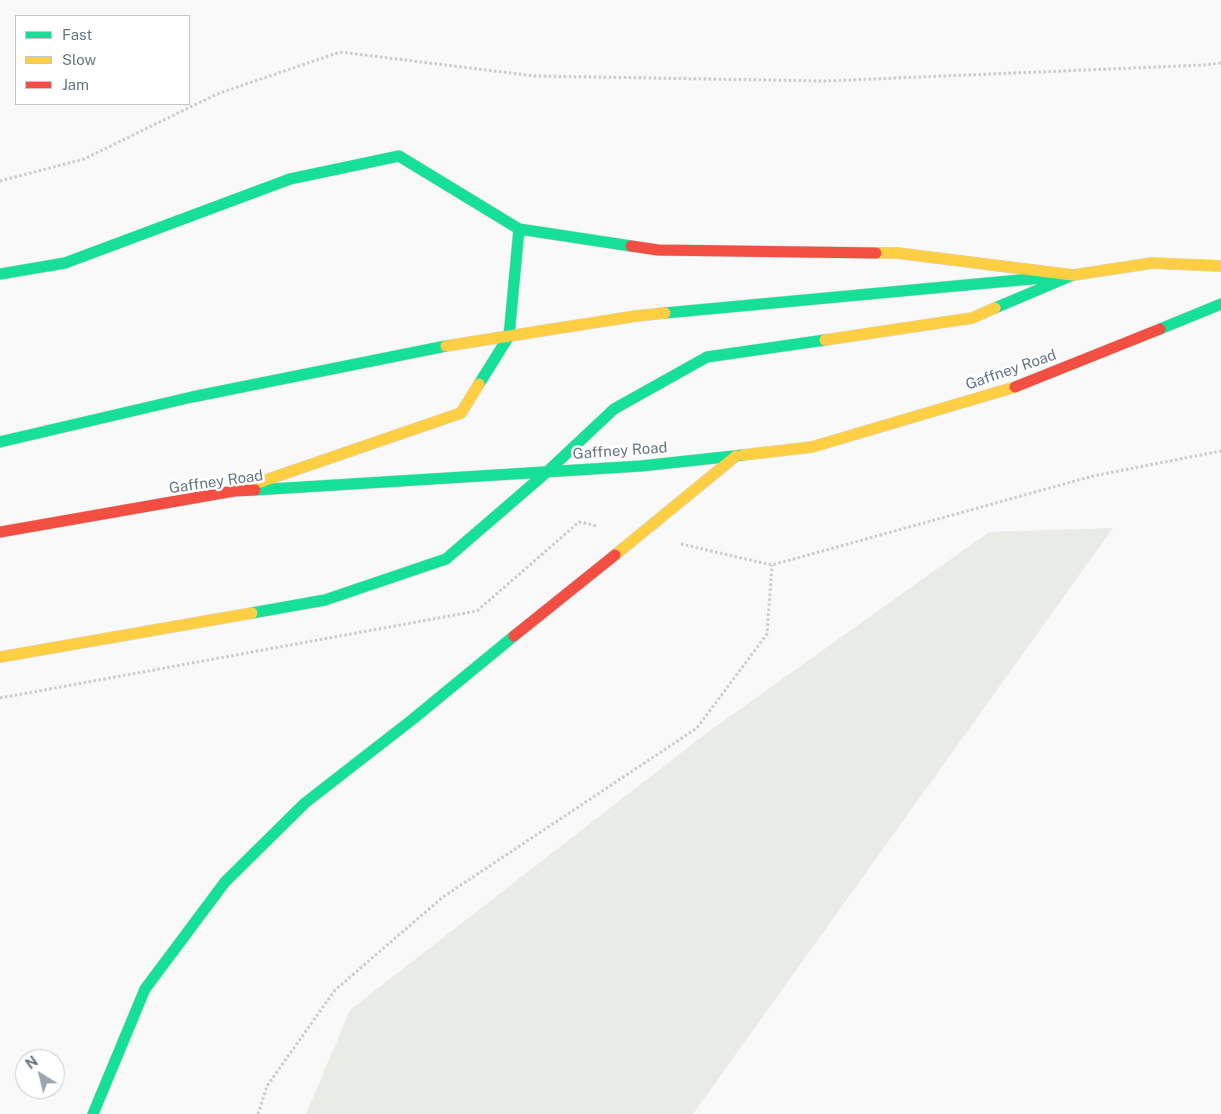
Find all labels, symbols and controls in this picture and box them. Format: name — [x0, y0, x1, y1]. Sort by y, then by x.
legend — [15, 15, 190, 105]
text: Fast — [62, 26, 92, 43]
text: Slow — [62, 51, 96, 68]
text: Jam — [62, 76, 89, 93]
street label: Gaffney Road — [963, 346, 1059, 394]
street label: Gaffney Road — [572, 439, 668, 463]
street label: Gaffney Road — [168, 466, 264, 498]
north arrow — [15, 1049, 65, 1099]
text: N — [23, 1053, 41, 1072]

